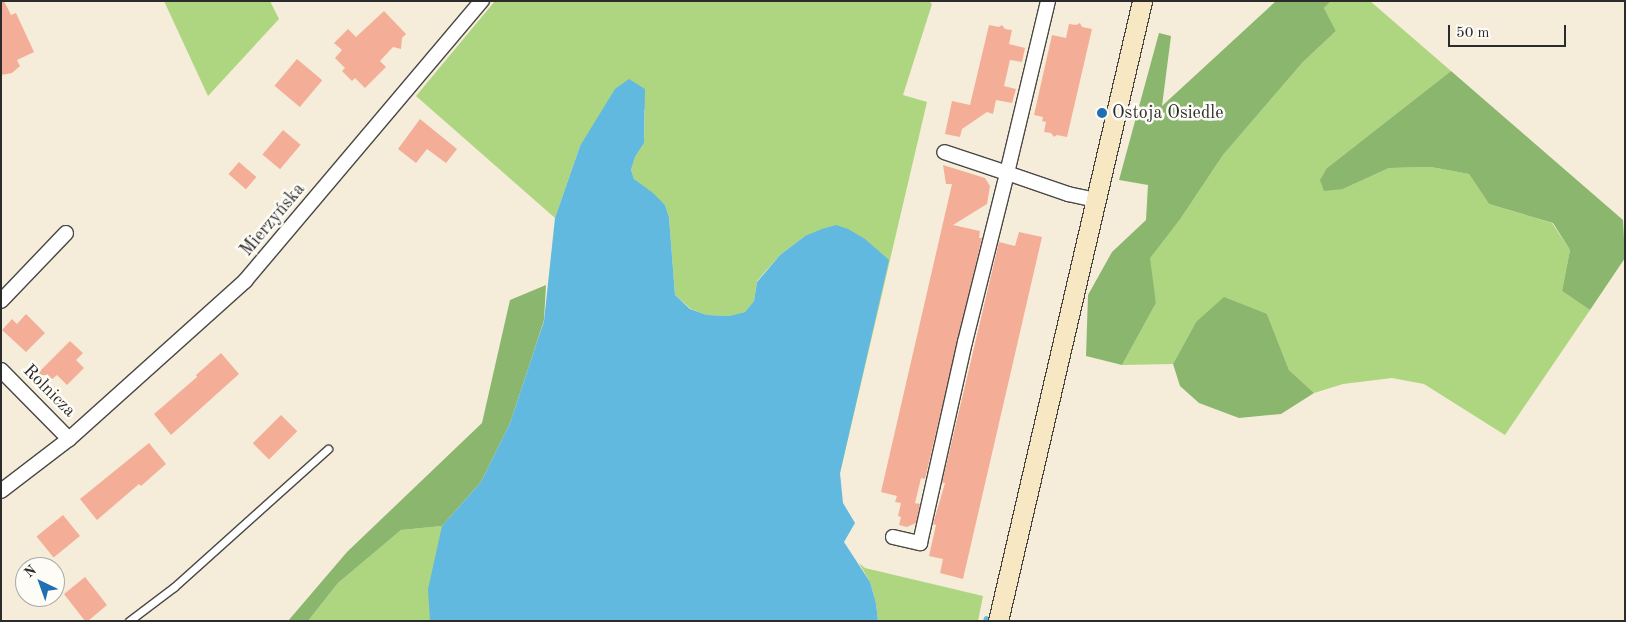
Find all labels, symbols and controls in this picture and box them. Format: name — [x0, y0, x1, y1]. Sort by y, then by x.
scale bar — [1451, 15, 1568, 47]
text: 50 m — [1456, 26, 1490, 41]
place label: Ostoja Osiedle — [1112, 102, 1223, 124]
marker: Ostoja Osiedle — [1096, 107, 1108, 119]
street label: Mierzyńska — [236, 179, 310, 261]
street label: Rolnicza — [18, 360, 80, 422]
north arrow — [15, 557, 65, 607]
text: N — [22, 563, 39, 580]

